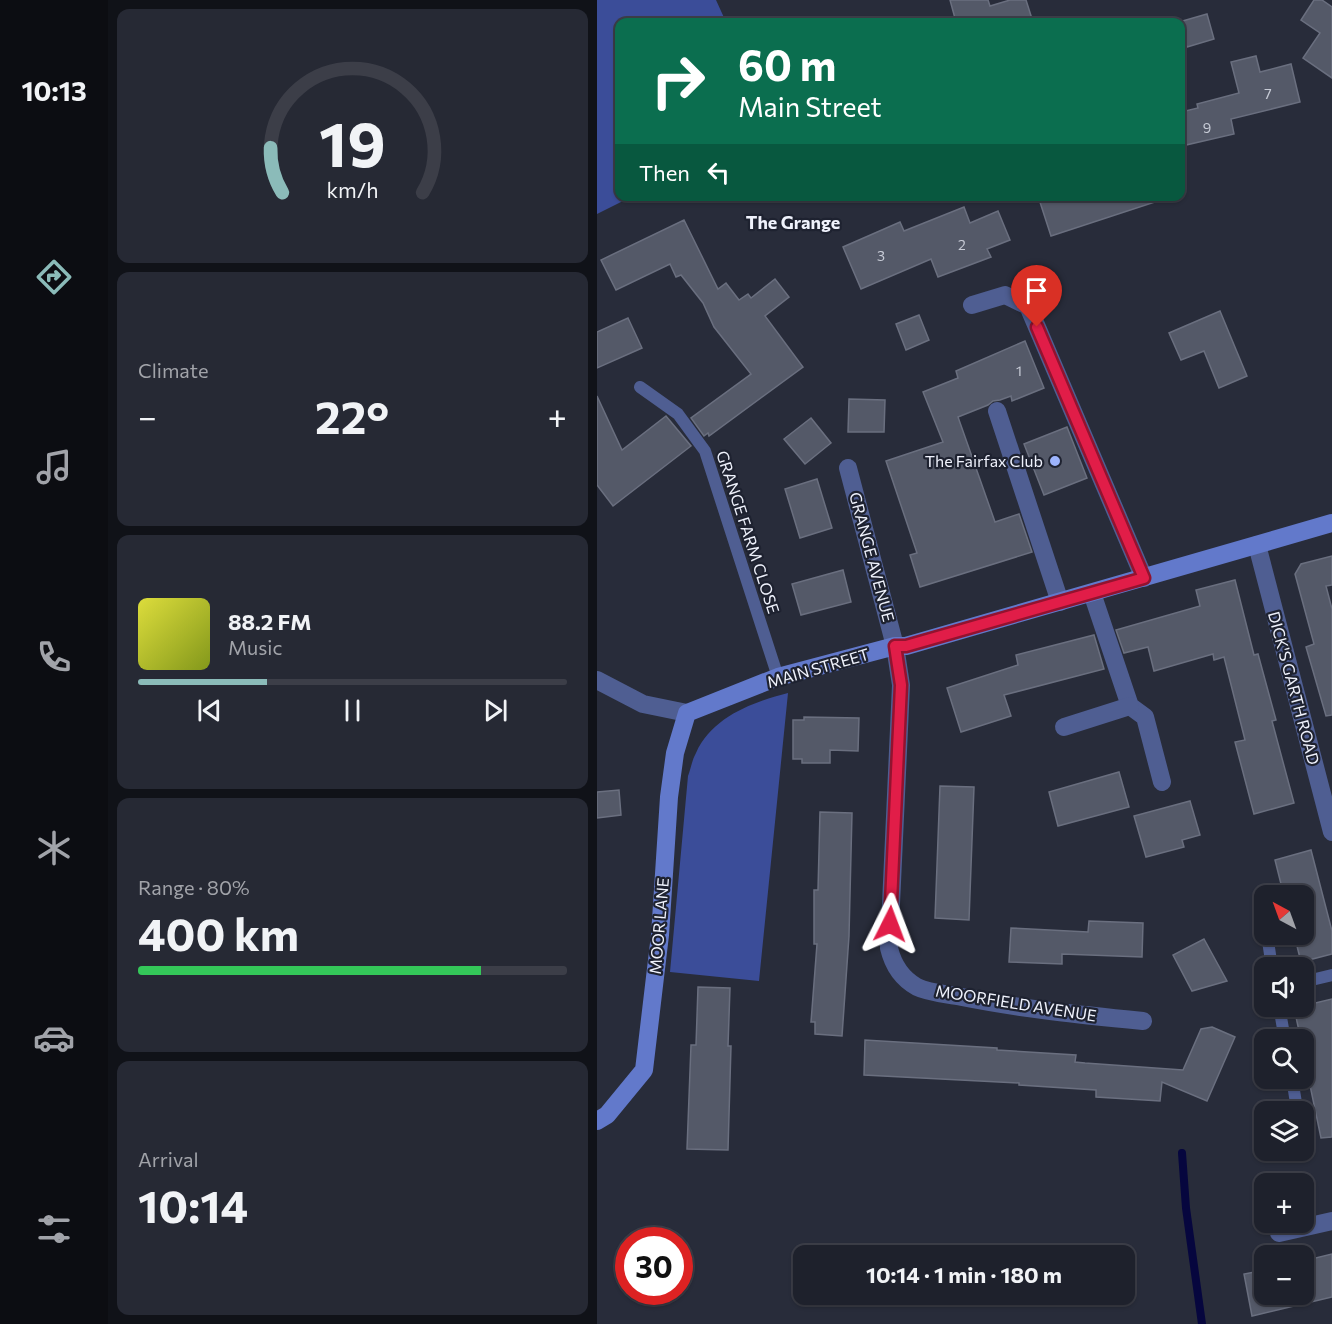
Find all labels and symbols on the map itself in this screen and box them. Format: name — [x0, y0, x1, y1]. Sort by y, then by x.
house number: 7 — [1264, 85, 1272, 102]
house number: 9 — [1203, 119, 1211, 136]
district label: The Grange — [746, 211, 840, 233]
house number: 2 — [958, 236, 966, 253]
house number: 3 — [877, 247, 885, 264]
pin — [1011, 265, 1062, 327]
house number: 1 — [1016, 362, 1022, 379]
street label: GRANGE FARM CLOSE — [713, 448, 784, 616]
place label: The Fairfax Club — [925, 451, 1043, 470]
marker: The Fairfax Club — [1048, 454, 1062, 468]
street label: GRANGE AVENUE — [846, 490, 899, 624]
street label: DICK'S GARTH ROAD — [1265, 609, 1324, 767]
street label: MAIN STREET — [765, 644, 871, 691]
street label: MOOR LANE — [645, 877, 672, 975]
north arrow — [1254, 885, 1314, 945]
position arrow — [858, 892, 922, 956]
street label: MOORFIELD AVENUE — [934, 980, 1098, 1025]
speed limit sign: 30 — [615, 1227, 693, 1305]

